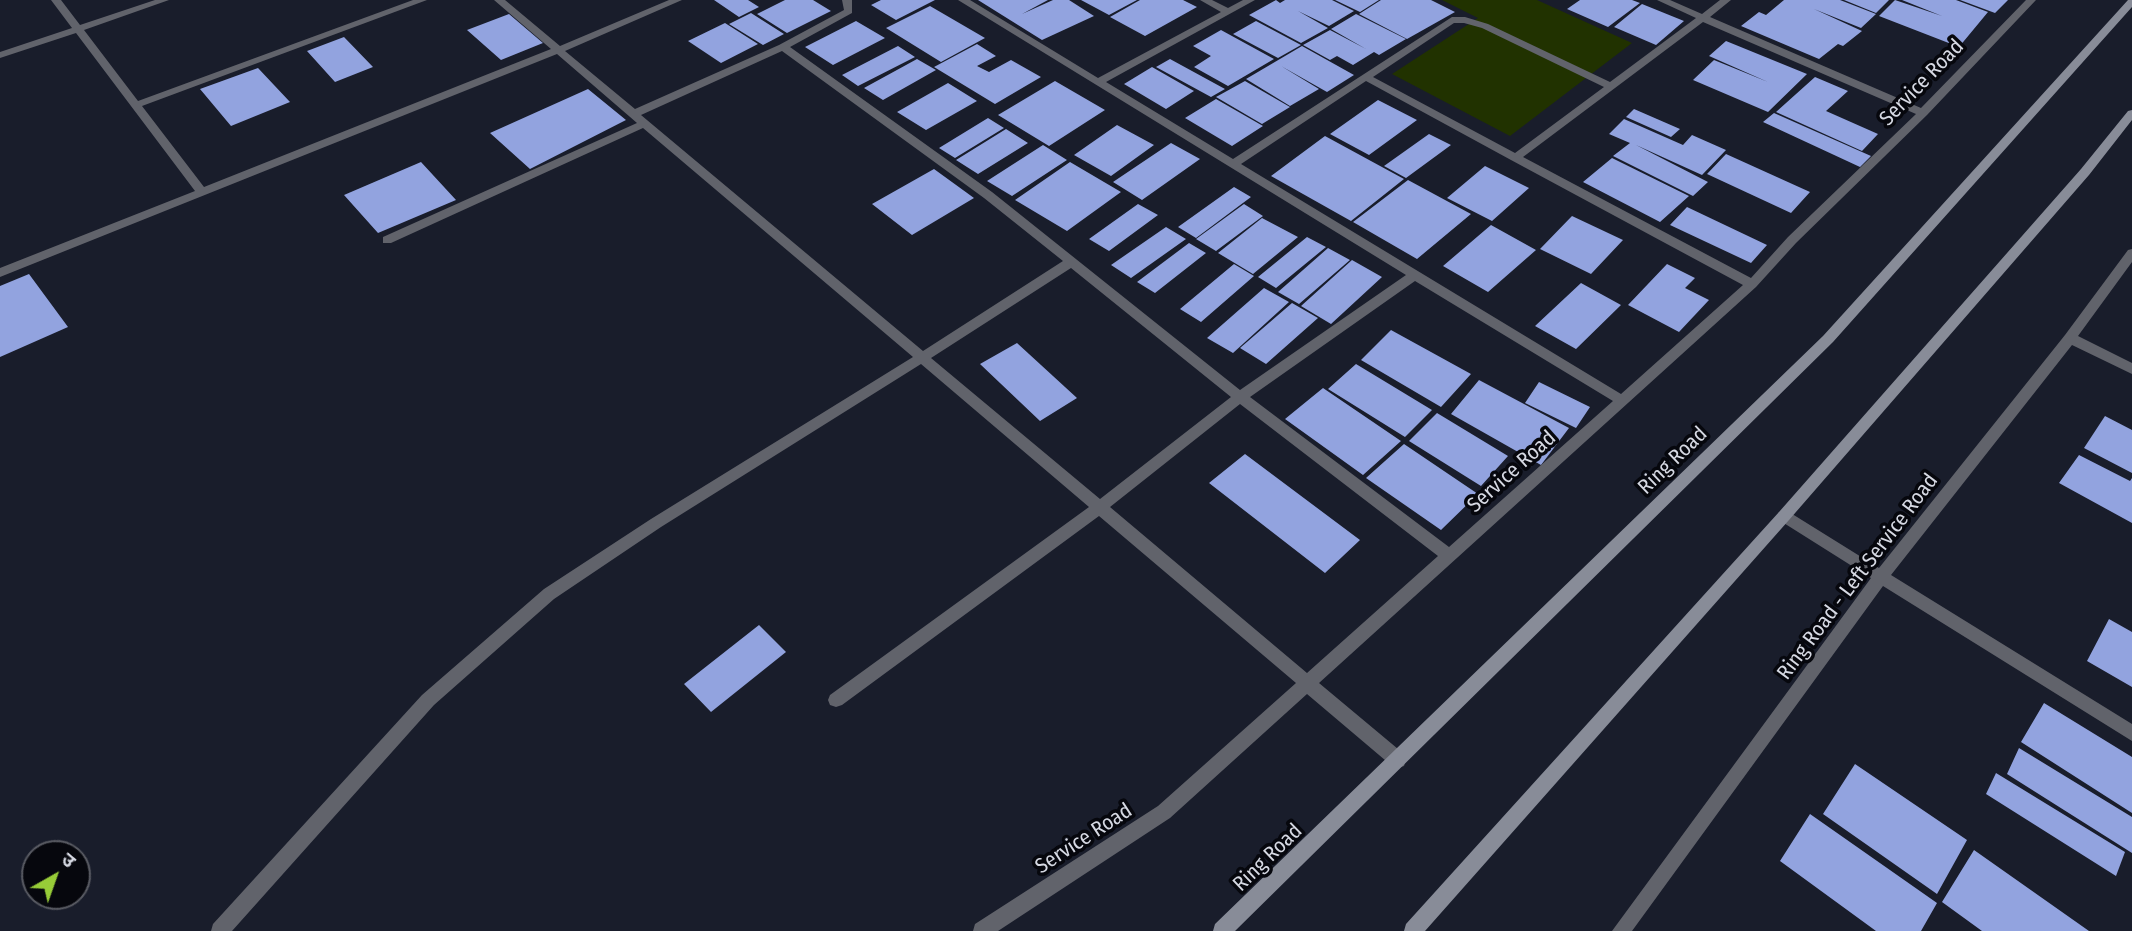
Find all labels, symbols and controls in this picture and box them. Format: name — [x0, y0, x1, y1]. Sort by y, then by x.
street label: Service Road — [1875, 35, 1969, 131]
street label: Ring Road — [1633, 422, 1713, 500]
street label: Service Road — [1463, 426, 1561, 518]
street label: Ring Road - Left Service Road — [1772, 469, 1944, 685]
street label: Service Road — [1031, 798, 1137, 880]
street label: Ring Road — [1228, 819, 1308, 897]
north arrow — [21, 840, 91, 910]
text: उ — [57, 848, 80, 872]

